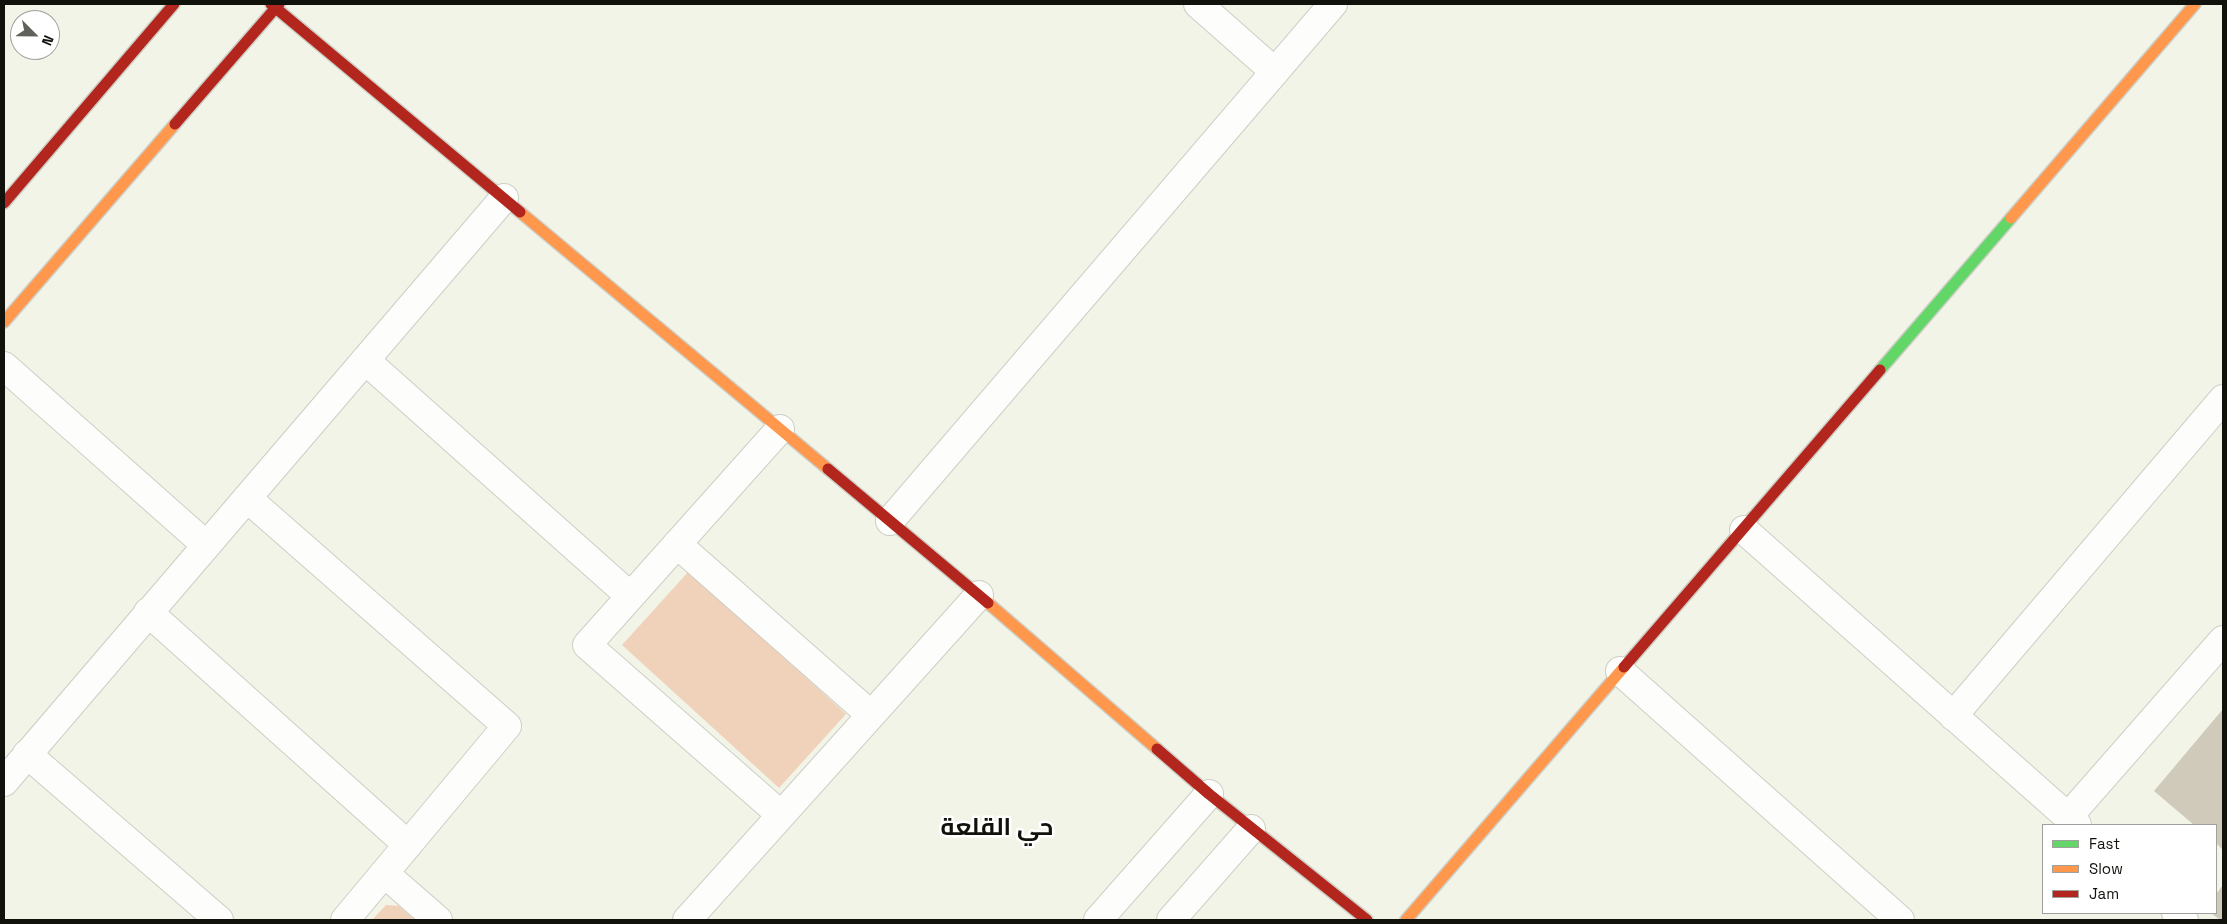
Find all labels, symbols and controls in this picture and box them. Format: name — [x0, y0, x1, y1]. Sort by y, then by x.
north arrow — [10, 10, 60, 60]
text: N — [38, 33, 58, 48]
district label: حي القلعة — [941, 814, 1053, 842]
legend — [2042, 824, 2217, 914]
text: Fast — [2089, 834, 2120, 853]
text: Slow — [2089, 859, 2123, 878]
text: Jam — [2089, 884, 2119, 903]

